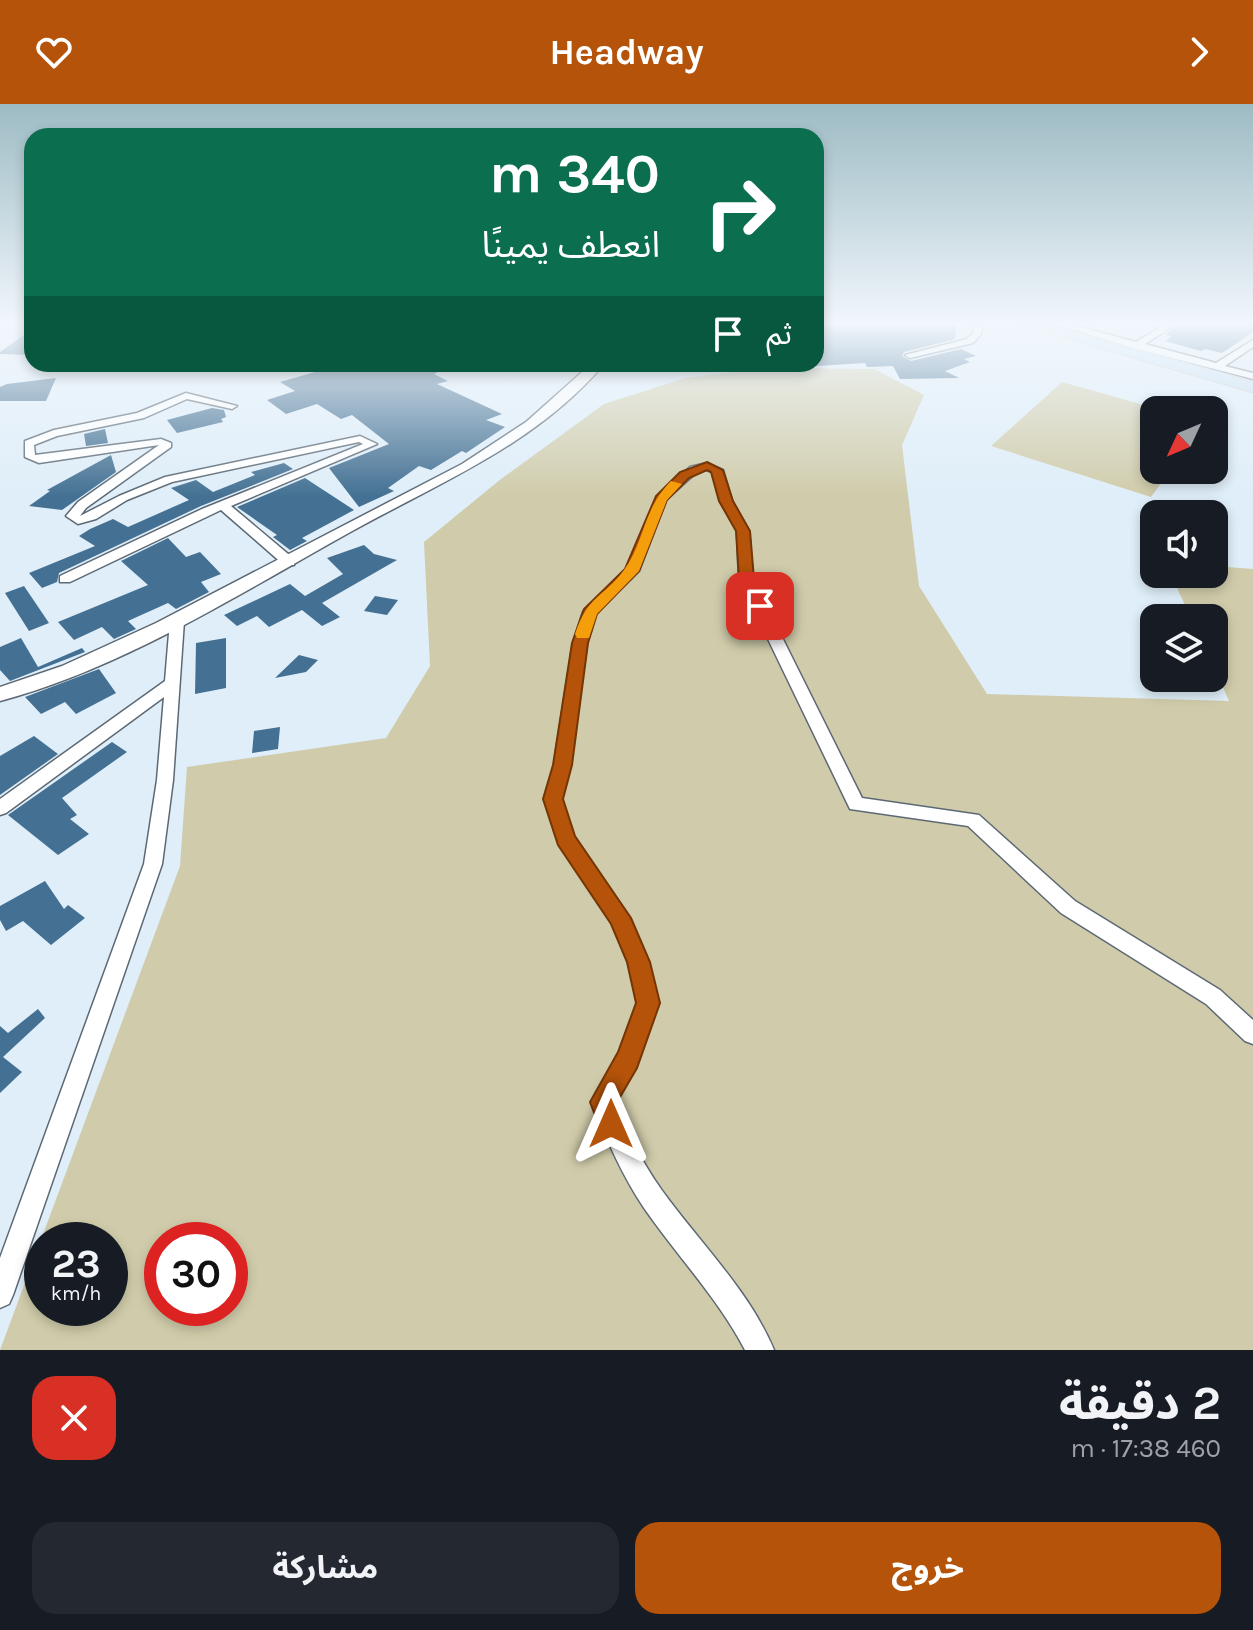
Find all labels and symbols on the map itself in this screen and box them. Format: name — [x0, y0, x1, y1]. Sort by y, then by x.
north arrow — [1140, 396, 1228, 484]
pin — [726, 572, 794, 640]
position arrow — [569, 1082, 653, 1166]
speed limit sign: 30 — [144, 1222, 248, 1326]

